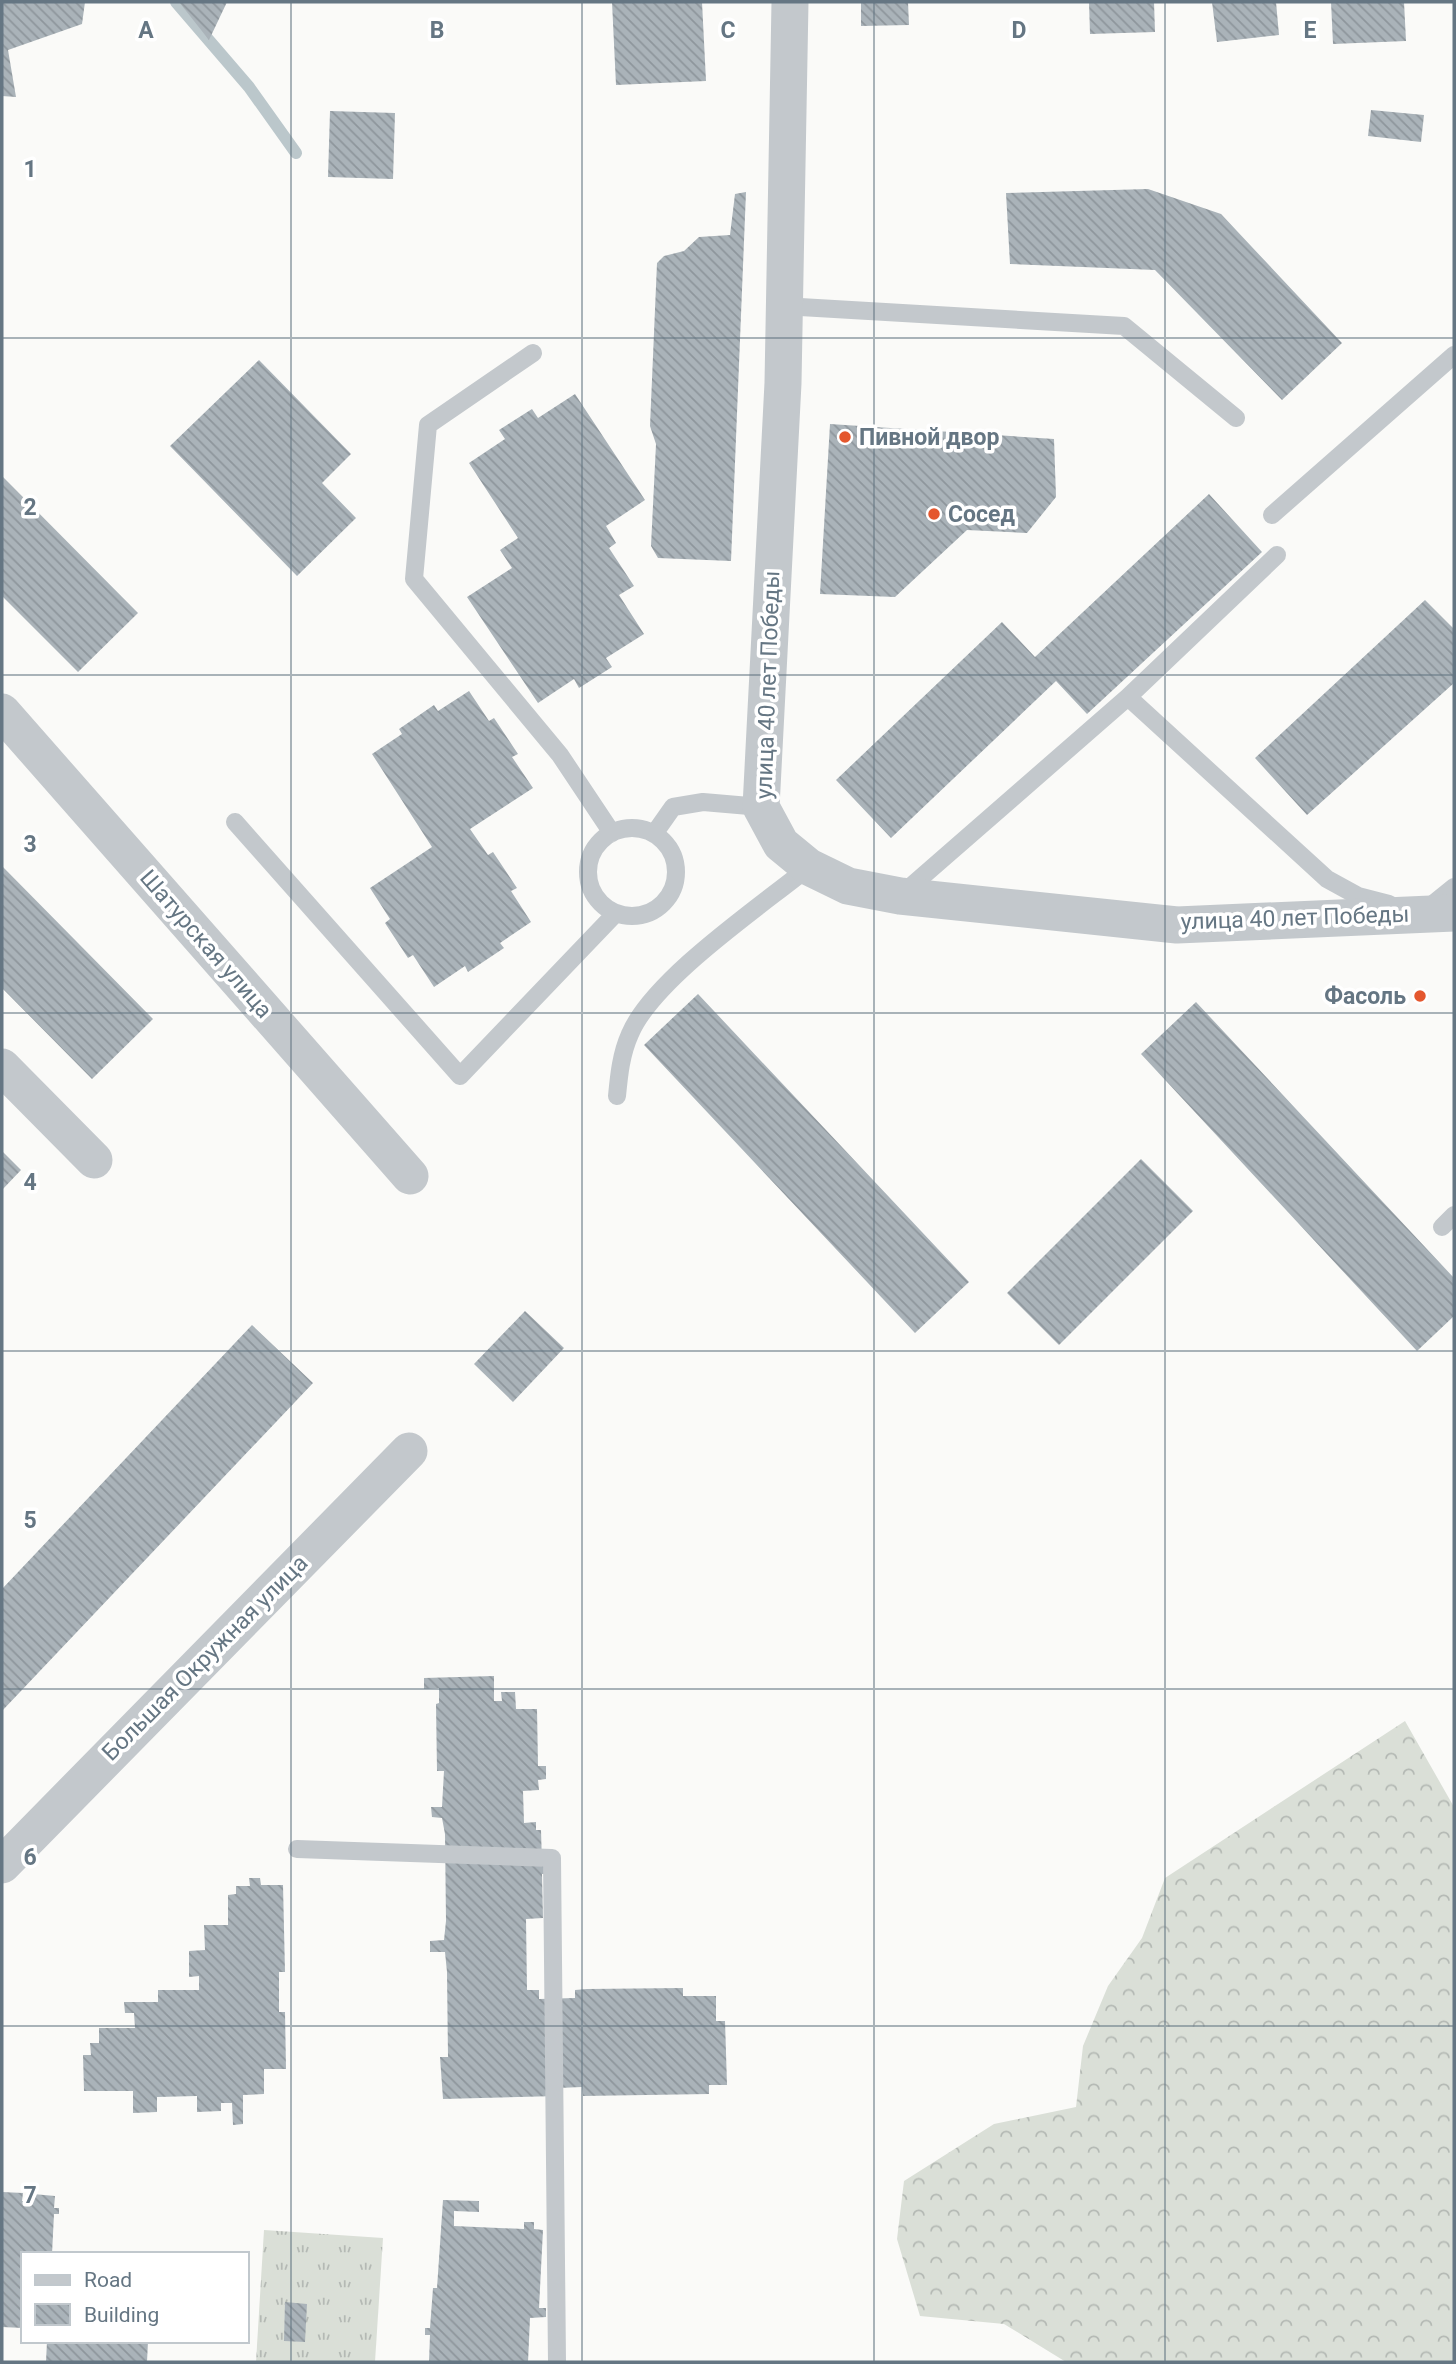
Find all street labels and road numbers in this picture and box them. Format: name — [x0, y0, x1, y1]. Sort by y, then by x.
street label: улица 40 лет Победы — [751, 570, 785, 800]
street label: Шатурская улица — [134, 864, 278, 1024]
street label: улица 40 лет Победы — [1180, 901, 1410, 935]
street label: Большая Окружная улица — [97, 1550, 313, 1766]

